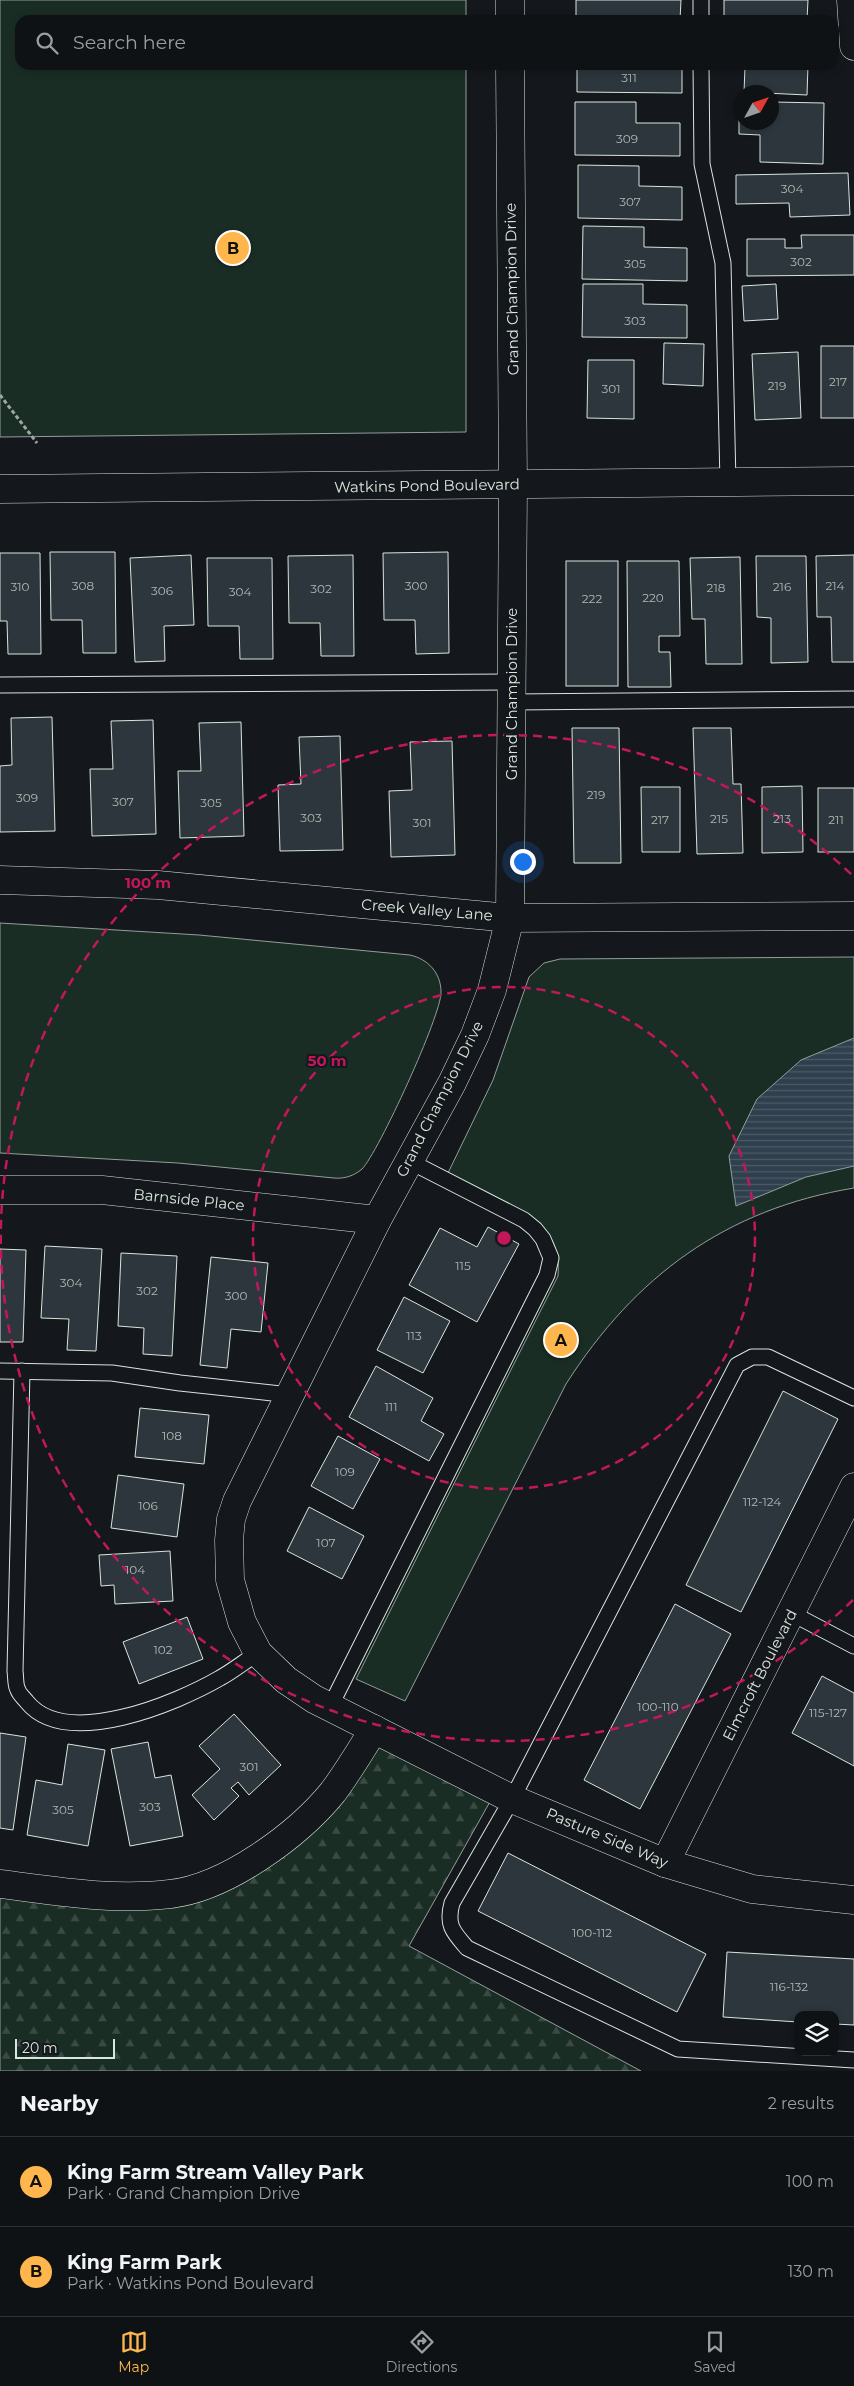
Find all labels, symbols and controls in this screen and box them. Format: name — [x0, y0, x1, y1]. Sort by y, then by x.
search box — [15, 15, 839, 70]
icon: search — [33, 29, 61, 57]
text: Search here — [73, 31, 186, 54]
house number: 311 — [621, 70, 637, 85]
north arrow — [734, 85, 779, 130]
house number: 309 — [616, 131, 638, 146]
house number: 304 — [781, 181, 803, 196]
house number: 307 — [619, 194, 641, 209]
street label: Grand Champion Drive — [500, 203, 523, 375]
pin: B — [217, 229, 249, 267]
house number: 302 — [790, 254, 812, 269]
house number: 305 — [624, 256, 646, 271]
house number: 303 — [624, 313, 646, 328]
house number: 217 — [829, 374, 847, 389]
house number: 219 — [768, 378, 786, 393]
house number: 301 — [601, 381, 621, 396]
street label: Watkins Pond Boulevard — [334, 474, 520, 497]
house number: 308 — [72, 578, 95, 593]
house number: 300 — [405, 578, 427, 593]
house number: 214 — [825, 578, 845, 593]
house number: 310 — [10, 579, 30, 594]
house number: 216 — [773, 579, 791, 594]
house number: 218 — [707, 580, 726, 595]
house number: 302 — [310, 581, 332, 596]
house number: 306 — [151, 583, 173, 598]
house number: 304 — [229, 584, 251, 599]
house number: 220 — [642, 590, 664, 605]
house number: 222 — [582, 591, 602, 606]
street label: Grand Champion Drive — [502, 608, 521, 780]
house number: 219 — [587, 787, 605, 802]
house number: 309 — [16, 790, 38, 805]
house number: 307 — [112, 794, 134, 809]
house number: 305 — [200, 795, 222, 810]
house number: 303 — [300, 810, 322, 825]
house number: 215 — [710, 811, 728, 826]
house number: 213 — [773, 811, 791, 826]
house number: 217 — [651, 812, 669, 827]
house number: 211 — [828, 812, 844, 827]
house number: 301 — [412, 815, 432, 830]
your location — [510, 849, 536, 875]
text: 100 m — [125, 873, 171, 892]
street label: Creek Valley Lane — [360, 894, 494, 925]
street label: Grand Champion Drive — [392, 1018, 487, 1180]
text: 50 m — [307, 1051, 347, 1070]
street label: Barnside Place — [132, 1184, 246, 1215]
centre of rings — [495, 1229, 513, 1247]
house number: 115 — [455, 1258, 471, 1273]
house number: 304 — [60, 1275, 82, 1290]
house number: 302 — [136, 1283, 158, 1298]
house number: 300 — [225, 1288, 247, 1303]
pin: A — [545, 1321, 577, 1359]
house number: 113 — [406, 1328, 422, 1343]
house number: 111 — [385, 1399, 398, 1414]
house number: 108 — [162, 1428, 182, 1443]
house number: 109 — [335, 1464, 355, 1479]
house number: 112-124 — [743, 1494, 781, 1509]
house number: 106 — [138, 1498, 158, 1513]
house number: 107 — [316, 1535, 336, 1550]
house number: 104 — [125, 1562, 145, 1577]
street label: Elmcroft Boulevard — [718, 1606, 801, 1744]
house number: 102 — [153, 1642, 173, 1657]
house number: 100-110 — [637, 1699, 679, 1714]
house number: 115-127 — [809, 1705, 847, 1720]
house number: 301 — [239, 1759, 259, 1774]
house number: 303 — [139, 1799, 161, 1814]
house number: 305 — [52, 1802, 74, 1817]
street label: Pasture Side Way — [543, 1803, 672, 1872]
house number: 100-112 — [572, 1925, 612, 1940]
house number: 116-132 — [770, 1979, 808, 1994]
map controls — [794, 2011, 839, 2056]
button: layers — [794, 2011, 839, 2056]
scale bar — [15, 2036, 115, 2059]
text: 20 m — [22, 2039, 58, 2057]
text: Nearby — [20, 2091, 99, 2116]
text: 2 results — [768, 2094, 834, 2113]
text: King Farm Stream Valley Park — [67, 2161, 364, 2184]
text: A — [30, 2172, 42, 2191]
text: 100 m — [786, 2172, 834, 2191]
text: Park · Grand Champion Drive — [67, 2184, 300, 2203]
text: King Farm Park — [67, 2251, 222, 2274]
text: B — [30, 2262, 42, 2281]
text: 130 m — [787, 2262, 834, 2281]
text: Park · Watkins Pond Boulevard — [67, 2274, 314, 2293]
tab: Map — [118, 2328, 149, 2376]
tab: Directions — [386, 2328, 457, 2376]
tab: Saved — [694, 2328, 736, 2376]

